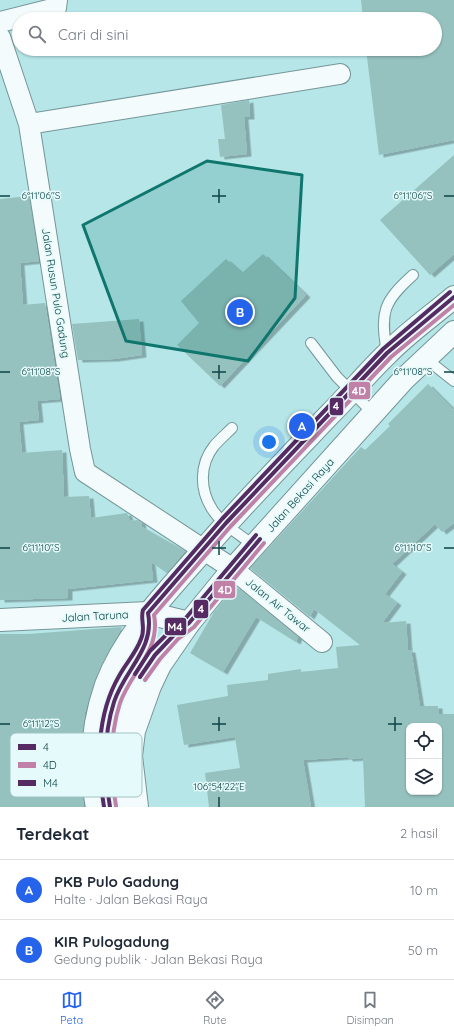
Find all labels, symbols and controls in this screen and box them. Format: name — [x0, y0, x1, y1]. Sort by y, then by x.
search box — [12, 12, 442, 56]
icon: search — [26, 23, 48, 45]
text: Cari di sini — [58, 25, 129, 44]
text: 6°11'06"S — [22, 189, 61, 202]
text: 6°11'06"S — [394, 189, 433, 202]
street label: Jalan Rusun Pulo Gadung — [39, 227, 73, 359]
pin: B — [227, 297, 253, 327]
text: 6°11'08"S — [22, 365, 61, 378]
text: 6°11'08"S — [394, 365, 433, 378]
line badge: 4D — [348, 381, 371, 400]
text: 4D — [352, 384, 366, 398]
line badge: 4 — [329, 397, 344, 416]
text: 4 — [333, 399, 340, 413]
pin: A — [289, 411, 315, 441]
your location — [259, 432, 279, 452]
street label: Jalan Bekasi Raya — [263, 455, 337, 535]
text: 6°11'10"S — [22, 541, 60, 554]
text: 6°11'10"S — [394, 541, 432, 554]
street label: Jalan Air Tawar — [243, 575, 314, 636]
line badge: 4D — [213, 580, 236, 599]
text: 4D — [218, 583, 232, 597]
line badge: 4 — [193, 599, 209, 619]
text: 4 — [198, 602, 205, 616]
street label: Jalan Taruna — [61, 607, 129, 625]
line badge: M4 — [164, 617, 187, 636]
text: M4 — [167, 620, 183, 634]
text: 6°11'12"S — [23, 717, 60, 730]
map controls — [406, 723, 442, 795]
button: locate — [406, 723, 442, 759]
legend — [10, 733, 142, 797]
text: 4 — [43, 740, 49, 754]
text: 4D — [43, 758, 57, 772]
button: layers — [406, 759, 442, 795]
text: M4 — [43, 776, 58, 790]
text: 106°54'22"E — [193, 780, 245, 793]
text: Terdekat — [16, 823, 90, 844]
text: 2 hasil — [400, 825, 438, 841]
text: PKB Pulo Gadung — [54, 872, 179, 891]
text: A — [25, 882, 33, 898]
text: 10 m — [410, 882, 438, 898]
text: Halte · Jalan Bekasi Raya — [54, 891, 208, 907]
text: KIR Pulogadung — [54, 932, 169, 951]
text: B — [25, 942, 33, 958]
text: 50 m — [408, 942, 438, 958]
text: Gedung publik · Jalan Bekasi Raya — [54, 951, 263, 967]
tab: Peta — [60, 989, 83, 1027]
tab: Rute — [203, 989, 226, 1027]
tab: Disimpan — [346, 989, 394, 1027]

